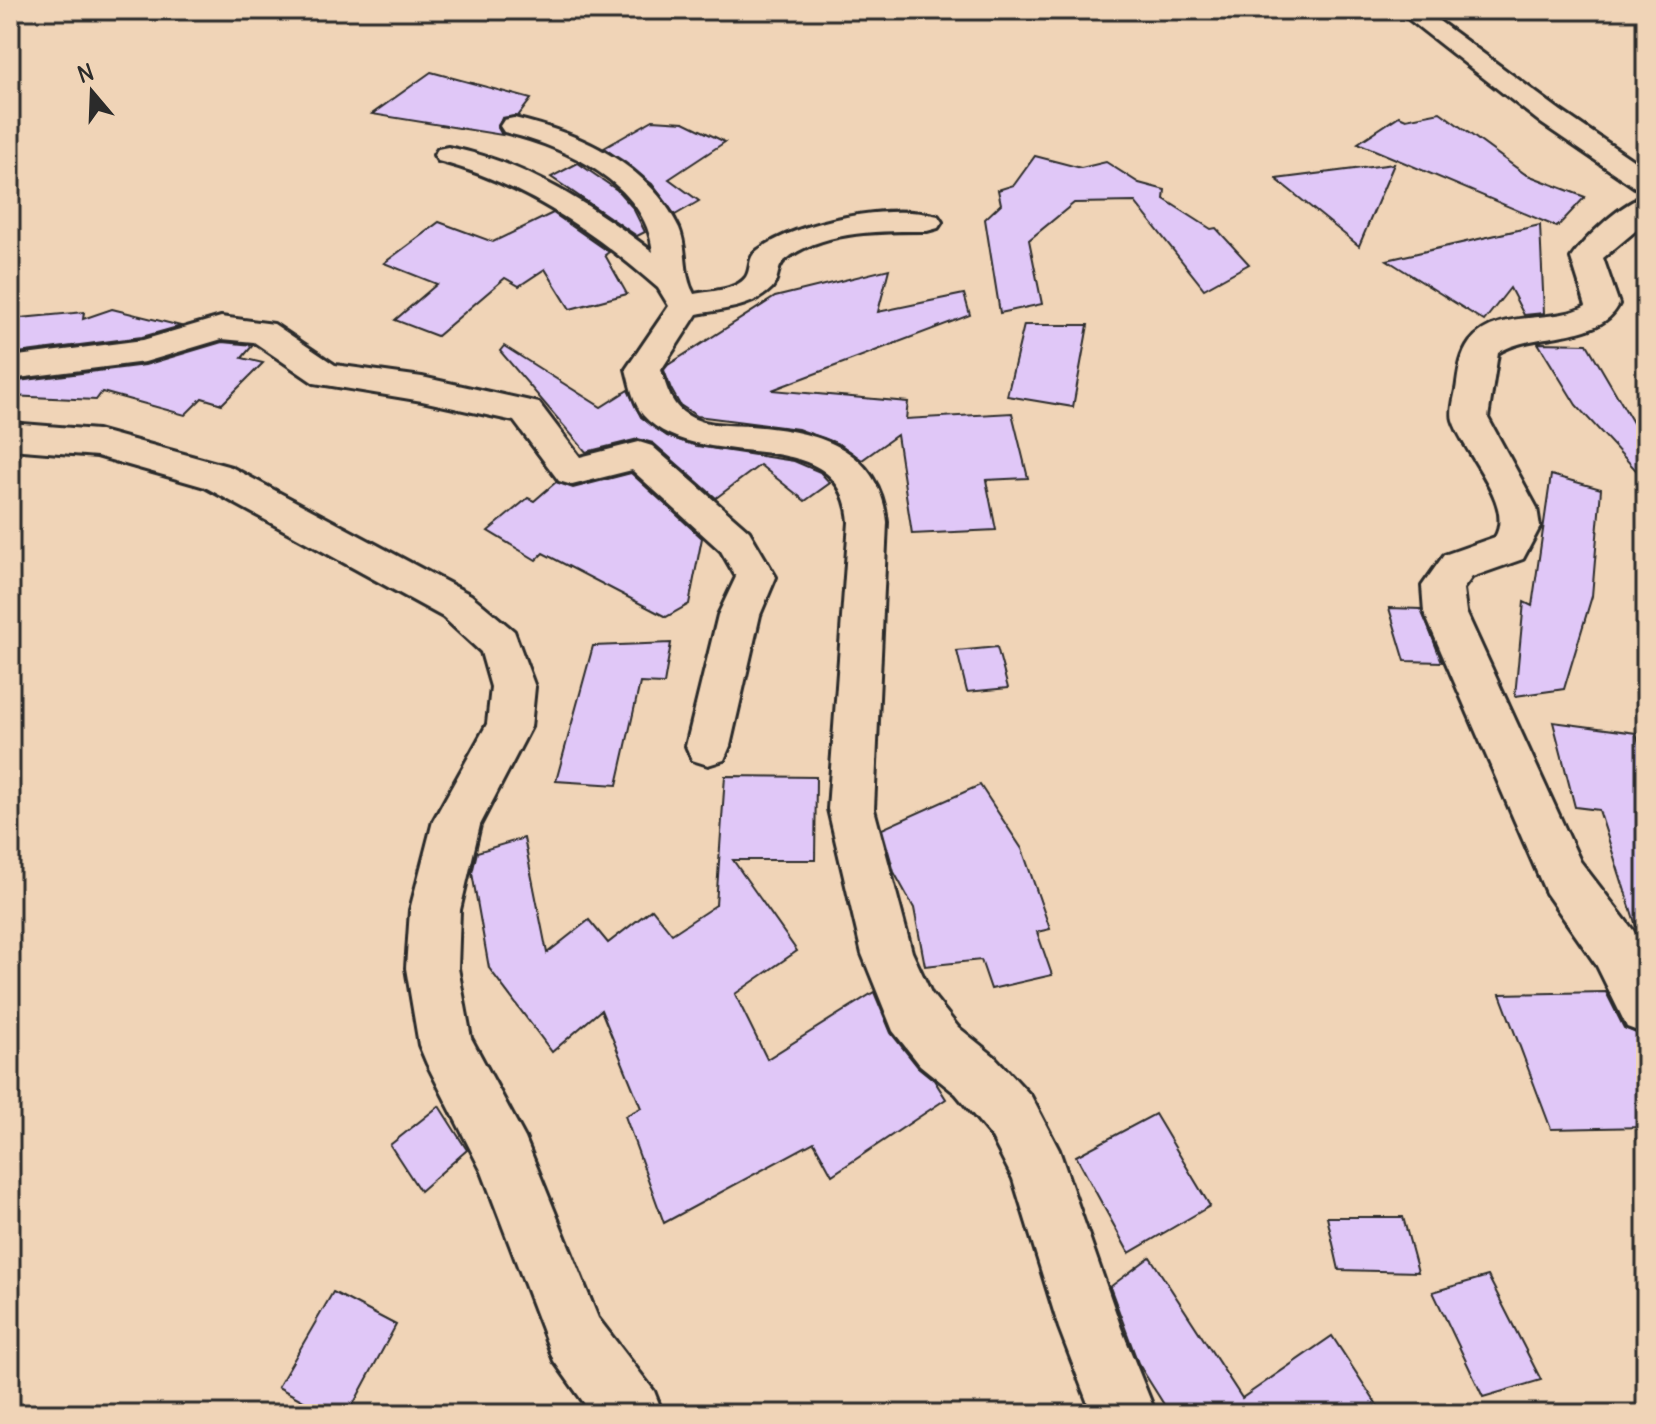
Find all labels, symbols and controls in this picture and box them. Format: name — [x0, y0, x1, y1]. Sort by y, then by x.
north arrow — [52, 52, 132, 132]
text: N — [74, 57, 97, 89]

